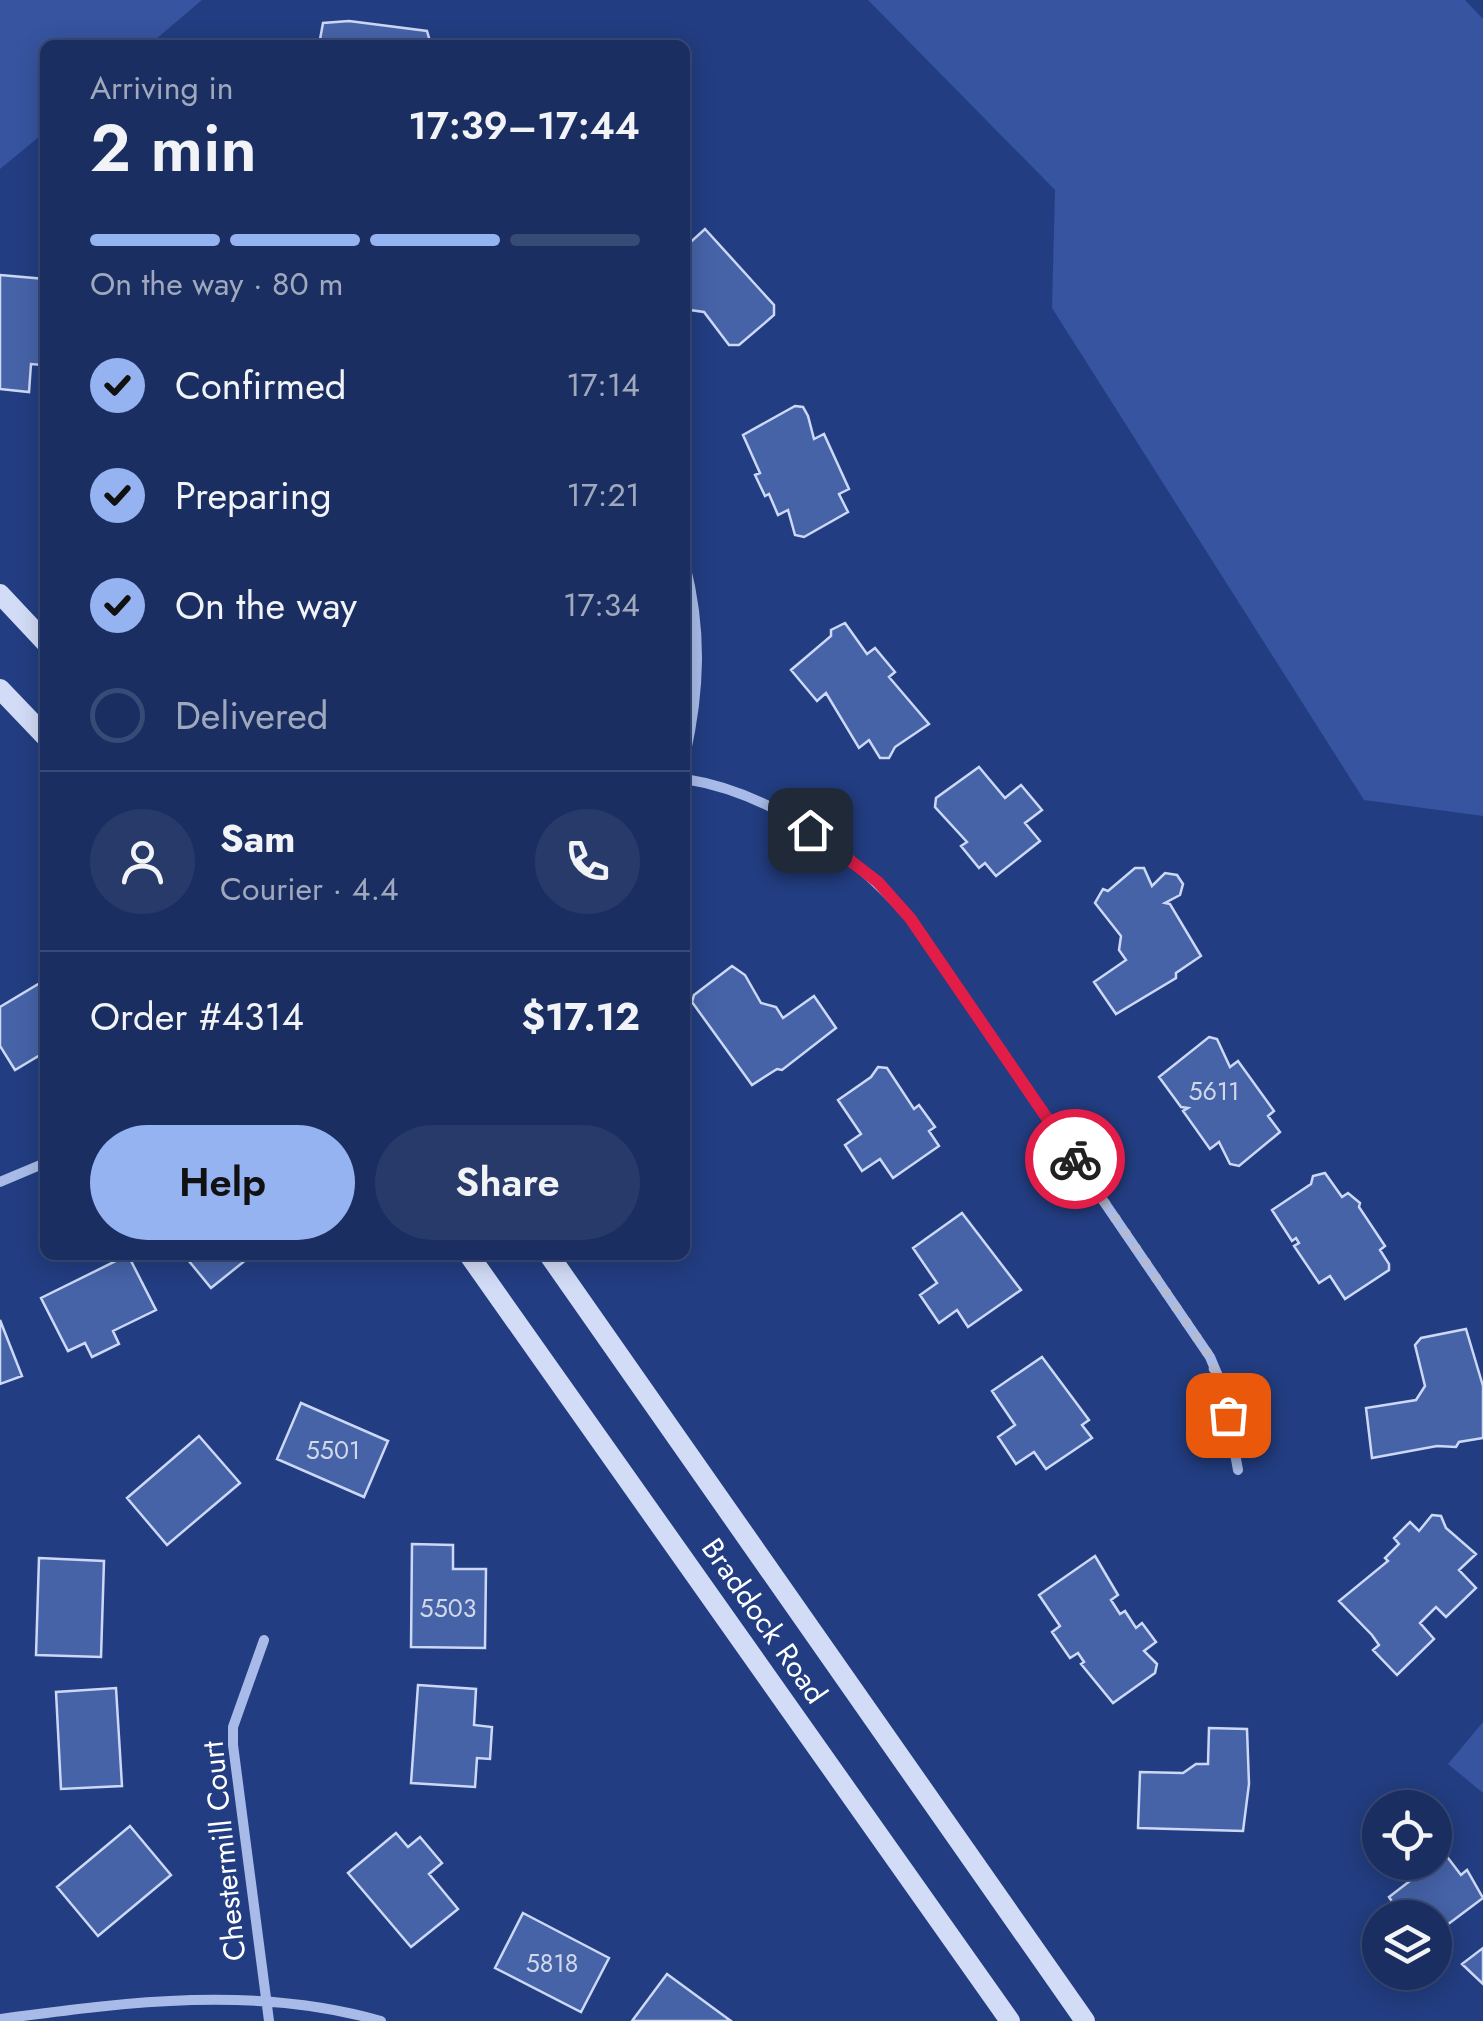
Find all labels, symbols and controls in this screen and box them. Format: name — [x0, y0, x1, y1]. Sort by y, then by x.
text: Arriving in — [90, 65, 234, 111]
text: 17:39–17:44 — [408, 98, 640, 153]
text: 2 min — [90, 101, 257, 195]
text: On the way · 80 m — [90, 261, 343, 307]
icon: check — [90, 358, 145, 413]
text: Confirmed — [175, 358, 346, 413]
text: 17:14 — [566, 362, 640, 408]
icon: check — [90, 468, 145, 523]
text: Preparing — [175, 468, 332, 523]
text: 17:21 — [567, 472, 640, 518]
icon: check — [90, 578, 145, 633]
text: On the way — [175, 578, 357, 633]
text: 17:34 — [563, 582, 640, 628]
text: Delivered — [175, 688, 328, 743]
pin — [768, 788, 853, 873]
icon: home — [783, 803, 838, 858]
button: person — [90, 809, 195, 914]
button: phone — [535, 809, 640, 914]
text: Sam — [220, 811, 295, 866]
text: Courier · 4.4 — [220, 866, 399, 912]
text: Order #4314 — [90, 989, 304, 1044]
text: $17.12 — [521, 989, 640, 1044]
house number: 5611 — [1188, 1073, 1240, 1109]
courier — [1025, 1109, 1125, 1209]
button: Help — [90, 1125, 355, 1240]
button: Share — [375, 1125, 640, 1240]
icon: bike — [1048, 1132, 1103, 1187]
pin — [1186, 1373, 1271, 1458]
icon: bag — [1201, 1388, 1256, 1443]
house number: 5501 — [306, 1432, 360, 1468]
street label: Braddock Road — [691, 1529, 837, 1712]
house number: 5503 — [420, 1590, 476, 1626]
street label: Chestermill Court — [190, 1738, 256, 1963]
map controls — [1362, 1790, 1452, 1990]
button: locate — [1362, 1790, 1452, 1880]
button: layers — [1362, 1900, 1452, 1990]
house number: 5818 — [526, 1945, 578, 1981]

